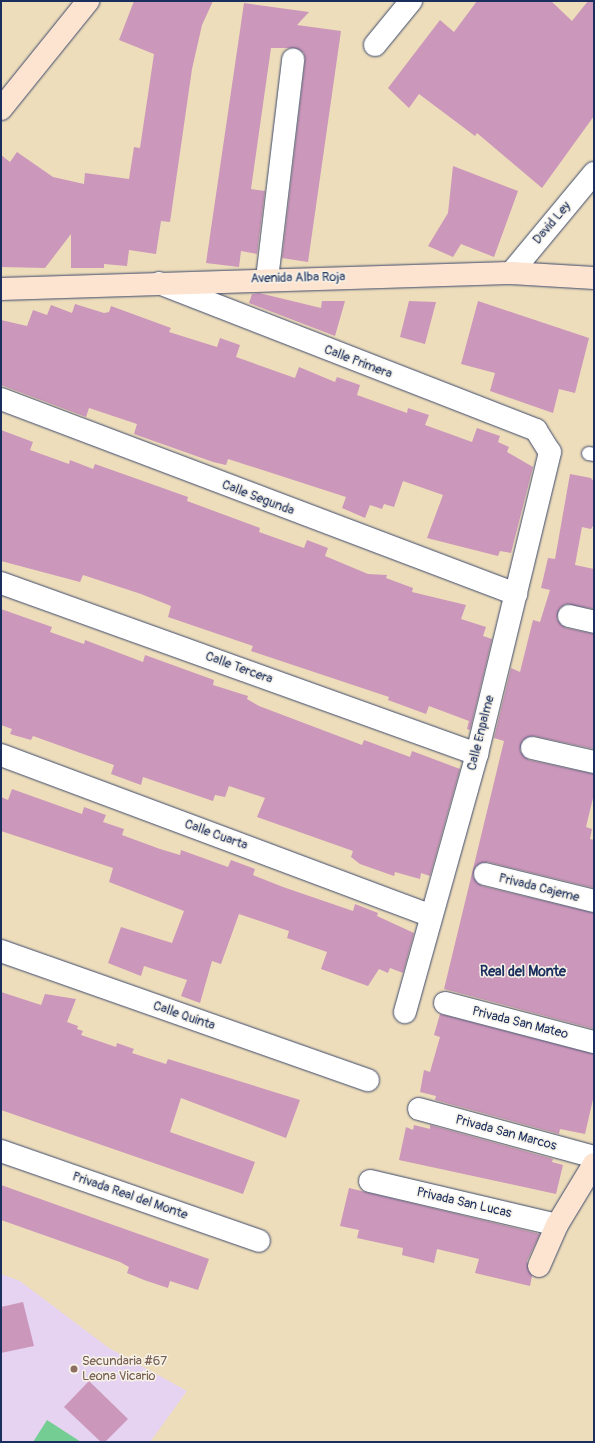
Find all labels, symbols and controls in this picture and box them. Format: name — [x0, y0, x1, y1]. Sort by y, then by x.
street label: David Ley — [530, 199, 574, 247]
street label: Avenida Alba Roja — [250, 269, 346, 287]
street label: Calle Primera — [322, 342, 394, 382]
street label: Calle Segunda — [220, 477, 296, 519]
street label: Calle Tercera — [203, 649, 275, 687]
street label: Calle Enpalme — [464, 694, 498, 772]
street label: Calle Cuarta — [182, 816, 250, 854]
street label: Privada Cajeme — [497, 870, 581, 906]
district label: Real del Monte — [480, 964, 566, 980]
street label: Calle Quinta — [151, 998, 217, 1034]
street label: Privada San Mateo — [470, 1004, 570, 1042]
street label: Privada San Marcos — [454, 1112, 558, 1154]
street label: Privada Real del Monte — [70, 1169, 190, 1223]
street label: Privada San Lucas — [415, 1184, 513, 1222]
place label: Secundaria #67 Leona Vicario — [82, 1354, 167, 1385]
marker: Secundaria #67 Leona Vicario — [69, 1364, 79, 1374]

